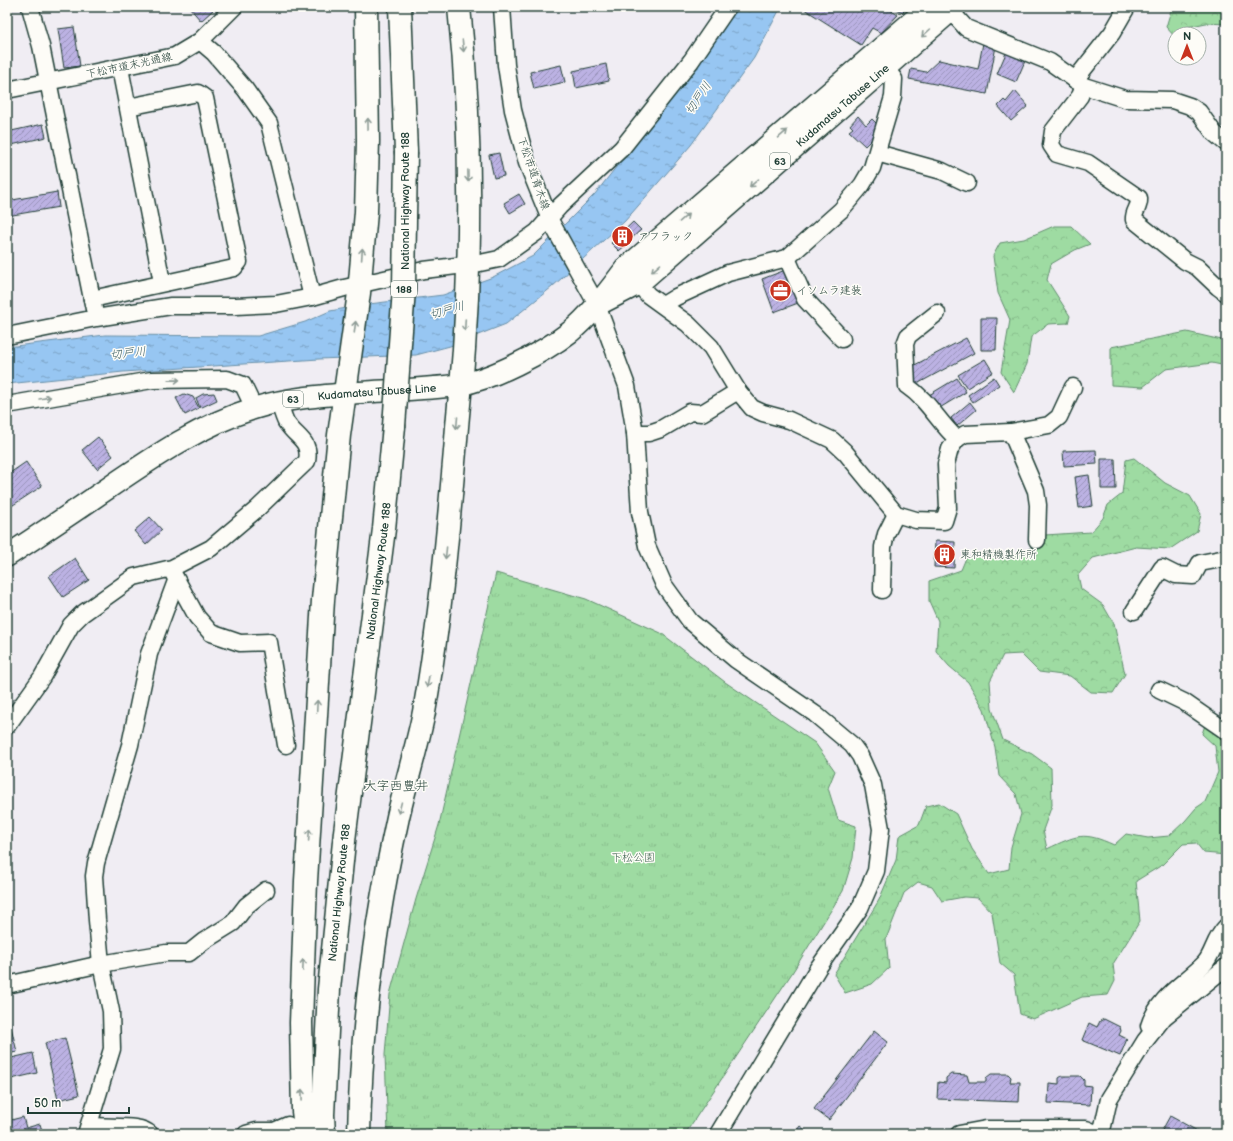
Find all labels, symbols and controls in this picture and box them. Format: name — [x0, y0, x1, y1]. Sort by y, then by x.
north arrow — [1167, 26, 1207, 66]
one-way arrow — [921, 28, 931, 37]
text: N — [1183, 30, 1191, 43]
one-way arrow — [459, 39, 467, 52]
street label: 下松市道末光通線 — [85, 50, 173, 81]
street label: Kudamatsu Tabuse Line — [794, 61, 892, 150]
water label: 切戸川 — [682, 79, 715, 117]
one-way arrow — [364, 118, 372, 131]
one-way arrow — [778, 129, 788, 138]
street label: National Highway Route 188 — [399, 132, 412, 270]
street label: 下松市道青木線 — [515, 135, 552, 212]
road number: 63 — [770, 153, 790, 169]
one-way arrow — [464, 169, 472, 182]
one-way arrow — [749, 178, 760, 187]
one-way arrow — [679, 214, 690, 223]
building icon: アフラック — [609, 223, 635, 249]
place label: アフラック — [638, 230, 693, 243]
one-way arrow — [359, 248, 366, 261]
one-way arrow — [652, 263, 662, 272]
office icon: イソムラ建装 — [768, 277, 794, 303]
road number: 188 — [391, 281, 417, 297]
place label: イソムラ建装 — [796, 284, 862, 297]
water label: 切戸川 — [428, 299, 466, 322]
one-way arrow — [461, 318, 469, 331]
one-way arrow — [351, 321, 359, 334]
water label: 切戸川 — [109, 344, 147, 363]
one-way arrow — [167, 376, 180, 384]
street label: Kudamatsu Tabuse Line — [317, 381, 437, 403]
road number: 63 — [283, 391, 303, 407]
one-way arrow — [39, 394, 52, 402]
one-way arrow — [454, 416, 461, 429]
street label: National Highway Route 188 — [364, 502, 394, 641]
building icon: 東和精機製作所 — [932, 541, 958, 567]
one-way arrow — [443, 546, 450, 559]
place label: 東和精機製作所 — [960, 548, 1037, 561]
one-way arrow — [424, 675, 432, 688]
one-way arrow — [313, 700, 320, 713]
district label: 大字西豊井 — [363, 778, 429, 794]
one-way arrow — [396, 802, 404, 815]
street label: National Highway Route 188 — [326, 823, 353, 962]
one-way arrow — [305, 829, 312, 842]
park label: 下松公園 — [611, 851, 655, 864]
one-way arrow — [299, 959, 307, 972]
scale bar — [28, 1089, 129, 1115]
one-way arrow — [299, 1089, 306, 1102]
text: 50 m — [34, 1096, 61, 1111]

